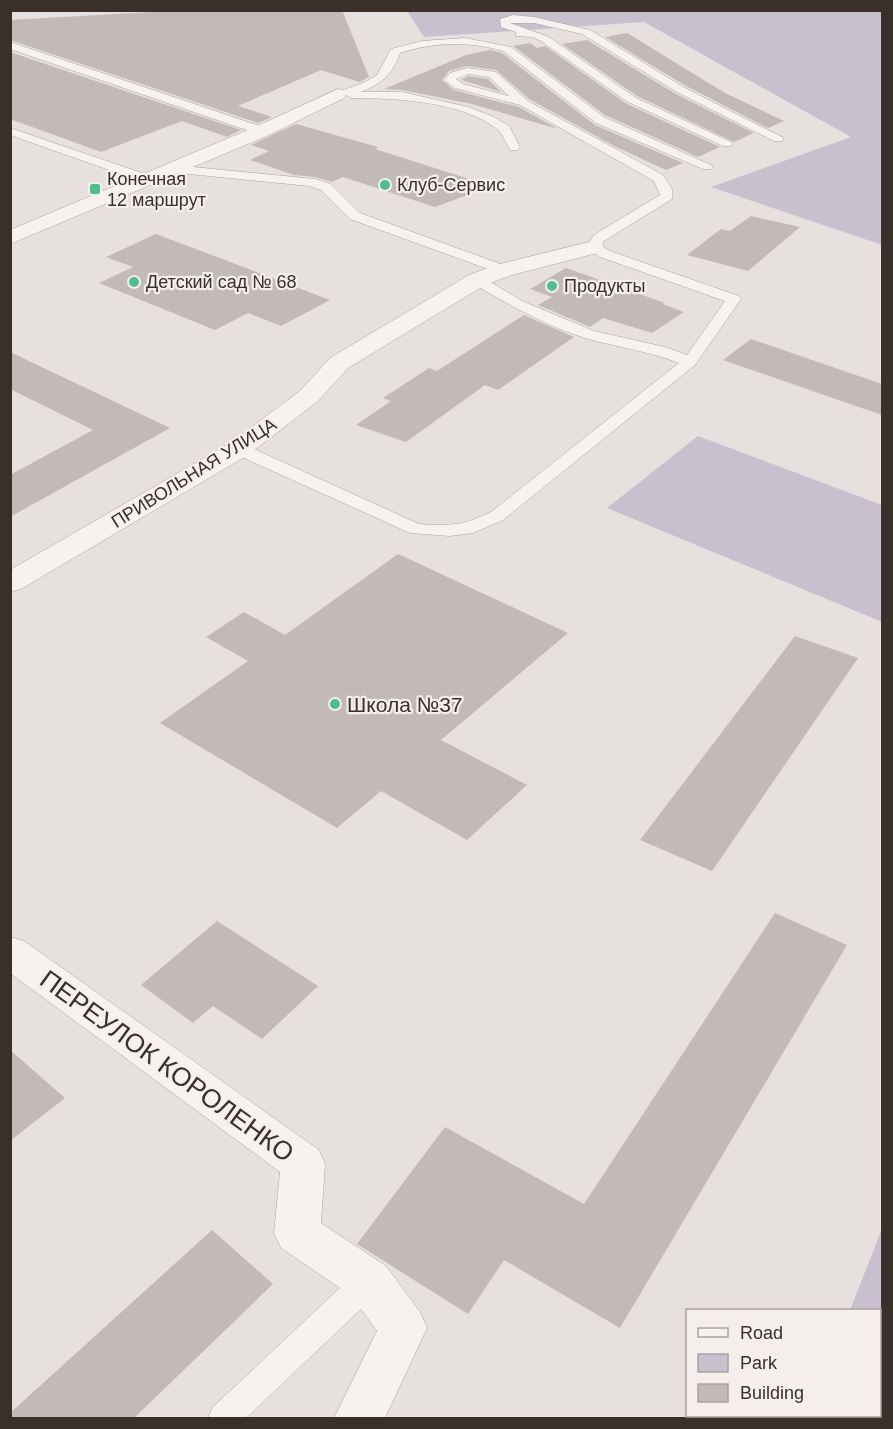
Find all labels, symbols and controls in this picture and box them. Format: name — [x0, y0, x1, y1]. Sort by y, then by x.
place label: Конечная 12 маршрут — [107, 169, 206, 210]
place label: Клуб-Сервис — [397, 175, 505, 195]
marker: Клуб-Сервис — [378, 178, 392, 192]
marker: Конечная 12 маршрут — [88, 182, 102, 196]
place label: Детский сад № 68 — [146, 272, 296, 292]
marker: Детский сад № 68 — [127, 275, 141, 289]
place label: Продукты — [564, 276, 645, 296]
marker: Продукты — [545, 279, 559, 293]
street label: ПРИВОЛЬНАЯ УЛИЦА — [108, 414, 280, 532]
place label: Школа №37 — [347, 693, 463, 716]
marker: Школа №37 — [328, 697, 342, 711]
street label: ПЕРЕУЛОК КОРОЛЕНКО — [34, 964, 300, 1168]
legend — [686, 1309, 881, 1417]
text: Road — [740, 1323, 783, 1343]
text: Park — [740, 1353, 778, 1373]
text: Building — [740, 1383, 804, 1403]

